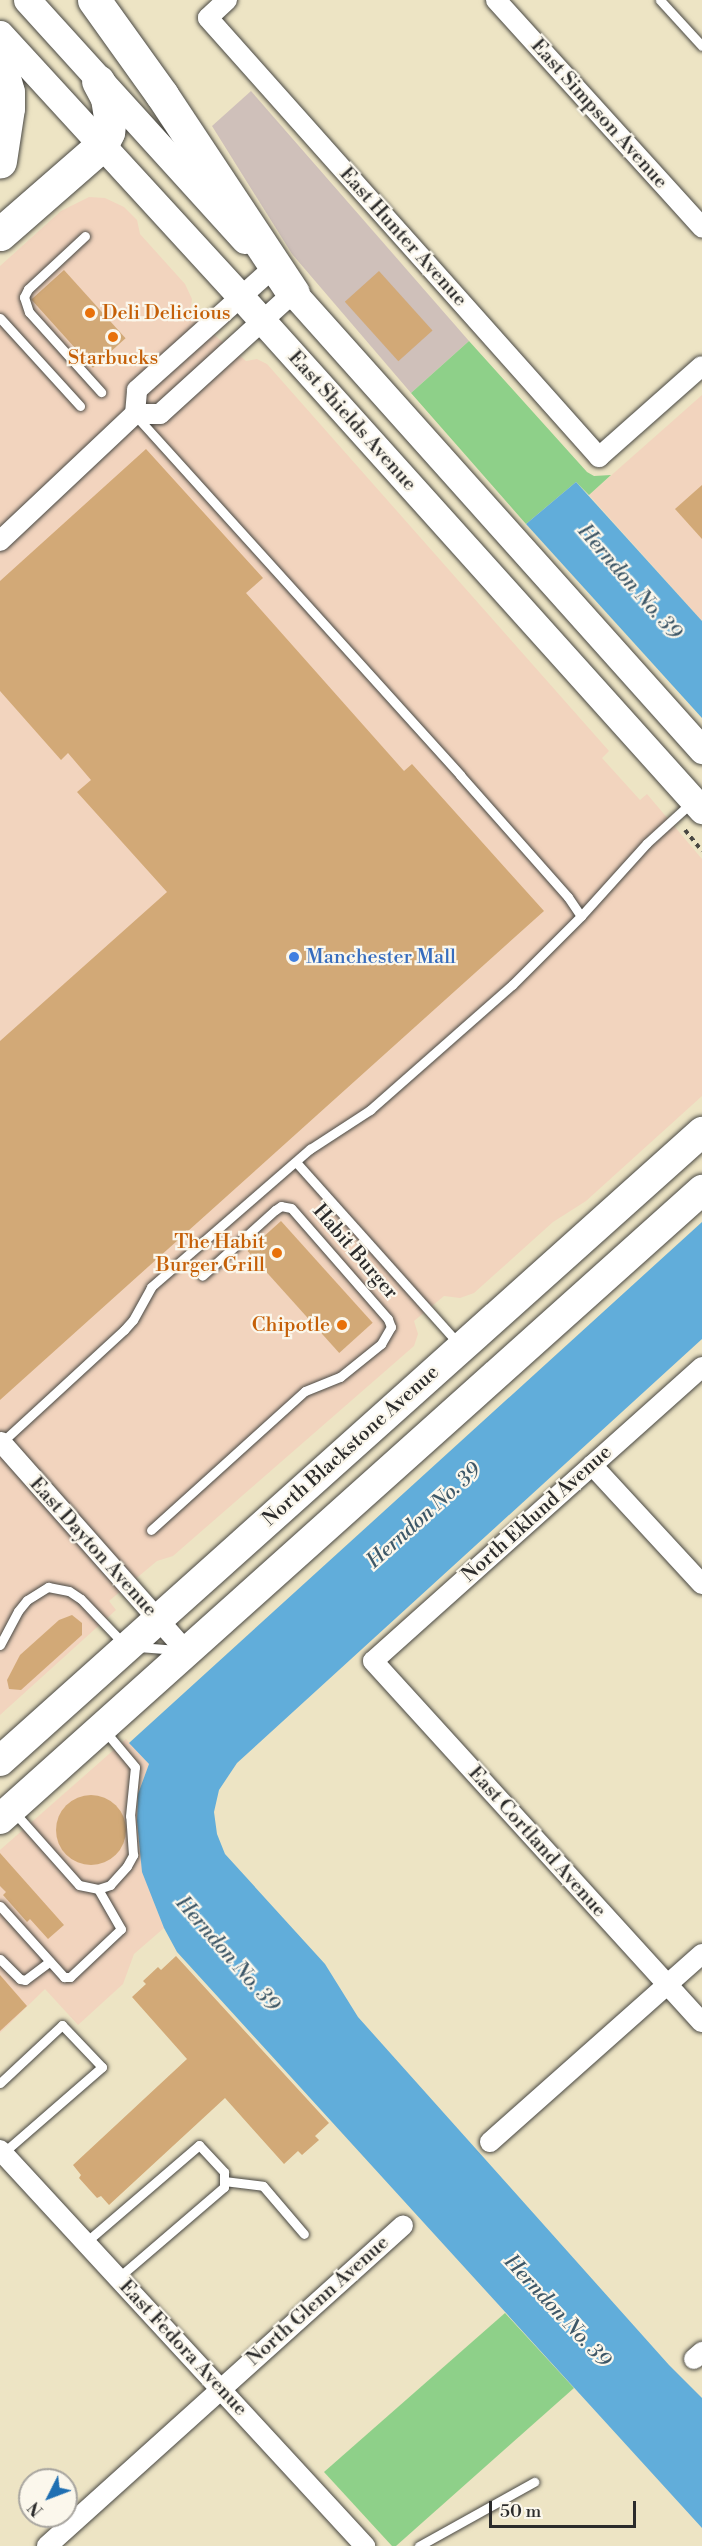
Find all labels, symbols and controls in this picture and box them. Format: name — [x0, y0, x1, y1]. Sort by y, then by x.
street label: East Simpson Avenue — [525, 34, 673, 194]
street label: East Hunter Avenue — [334, 162, 472, 312]
place label: Deli Delicious — [102, 301, 231, 325]
marker: Deli Delicious — [83, 306, 97, 320]
marker: Starbucks — [106, 330, 120, 344]
place label: Starbucks — [68, 346, 158, 370]
street label: East Shields Avenue — [283, 346, 421, 496]
water label: Herndon No. 39 — [572, 519, 686, 645]
place label: Manchester Mall — [306, 945, 456, 969]
marker: Manchester Mall — [287, 950, 301, 964]
street label: Habit Burger — [307, 1200, 403, 1304]
place label: The Habit Burger Grill — [156, 1230, 265, 1277]
marker: The Habit Burger Grill — [270, 1246, 284, 1260]
place label: Chipotle — [252, 1313, 330, 1337]
marker: Chipotle — [335, 1318, 349, 1332]
street label: North Blackstone Avenue — [258, 1360, 444, 1532]
street label: North Eklund Avenue — [457, 1440, 617, 1588]
water label: Herndon No. 39 — [362, 1458, 486, 1574]
street label: East Dayton Avenue — [24, 1472, 162, 1622]
street label: East Cortland Avenue — [463, 1762, 611, 1922]
water label: Herndon No. 39 — [170, 1891, 284, 2017]
street label: North Glenn Avenue — [242, 2231, 394, 2371]
water label: Herndon No. 39 — [498, 2249, 616, 2373]
street label: East Fedora Avenue — [114, 2275, 252, 2421]
north arrow — [18, 2468, 78, 2528]
scale bar — [492, 2489, 639, 2527]
text: N — [24, 2497, 48, 2520]
text: 50 m — [500, 2500, 541, 2523]

